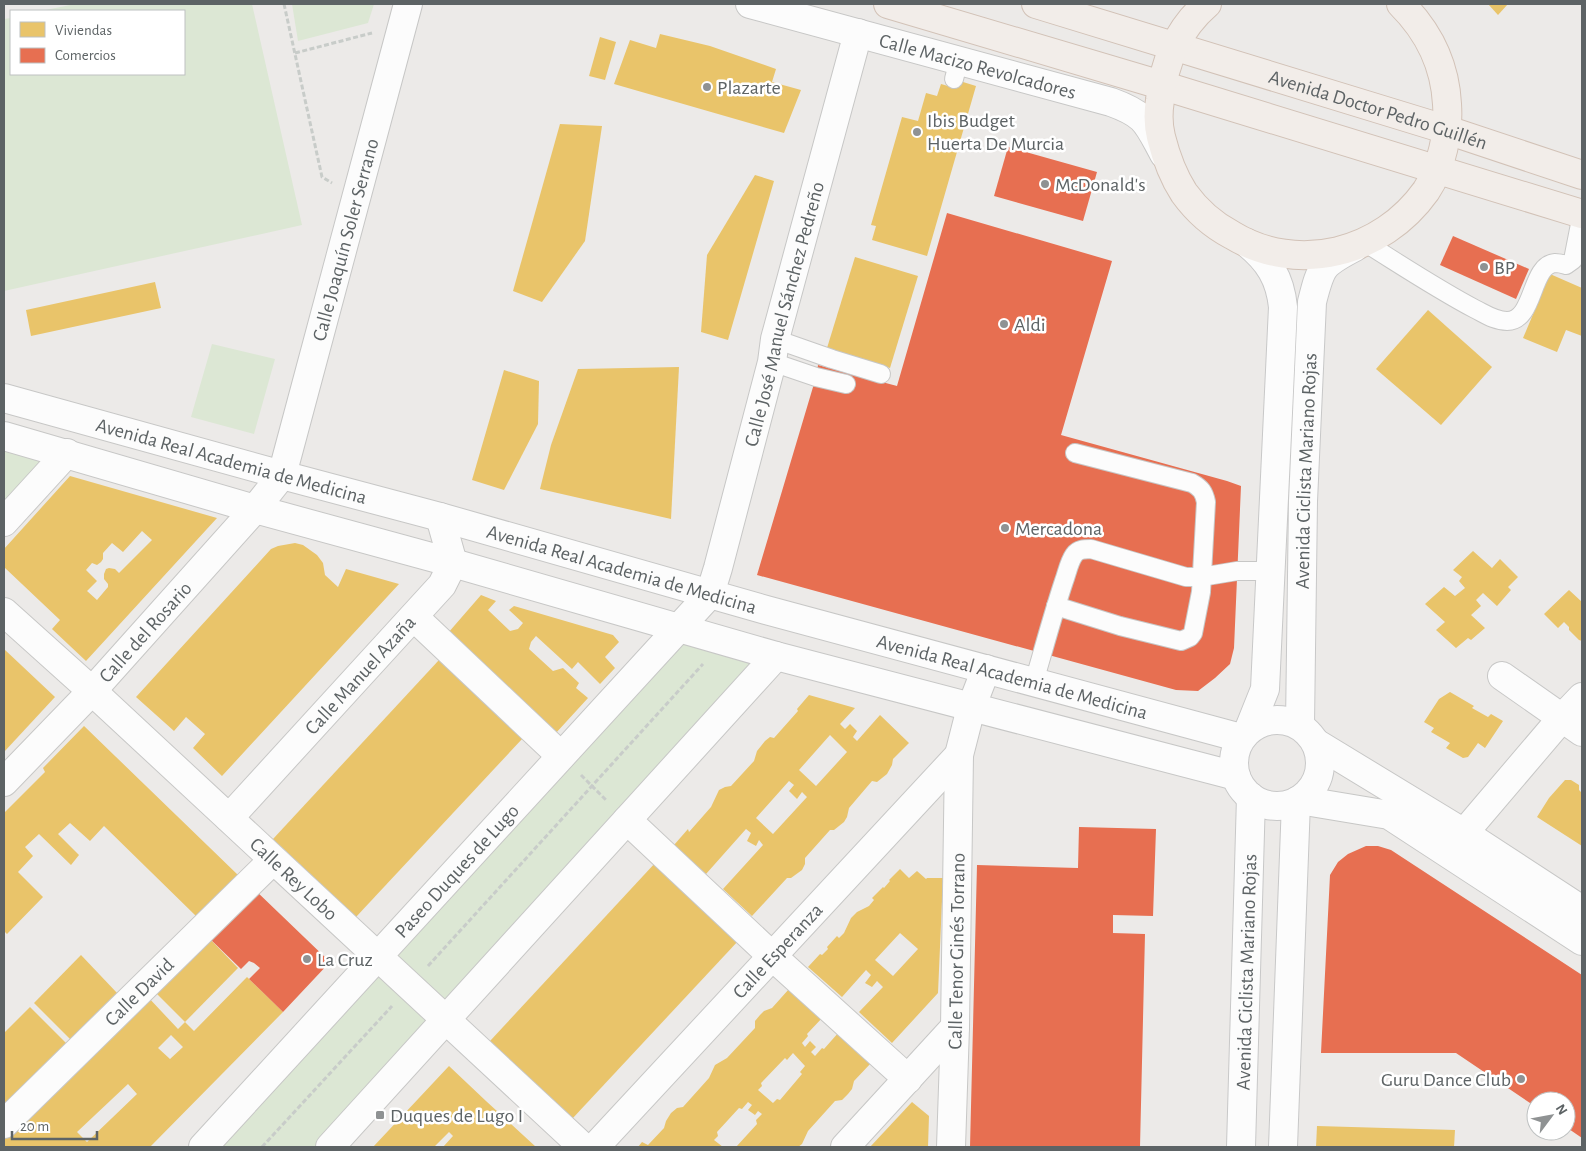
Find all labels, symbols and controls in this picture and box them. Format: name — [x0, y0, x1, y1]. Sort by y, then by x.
legend — [10, 10, 185, 75]
text: Viviendas — [55, 23, 112, 38]
street label: Calle Macizo Revolcadores — [877, 31, 1078, 103]
text: Comercios — [55, 48, 116, 63]
street label: Avenida Doctor Pedro Guillén — [1266, 67, 1490, 154]
place label: Plazarte — [717, 78, 781, 98]
marker: Plazarte — [701, 81, 713, 93]
place label: Ibis Budget Huerta De Murcia — [927, 111, 1064, 154]
marker: Ibis Budget Huerta De Murcia — [911, 126, 923, 138]
street label: Calle Joaquín Soler Serrano — [309, 136, 383, 343]
place label: McDonald's — [1055, 175, 1146, 195]
marker: McDonald's — [1039, 178, 1051, 190]
street label: Calle José Manuel Sánchez Pedreño — [741, 180, 828, 449]
place label: BP — [1494, 258, 1515, 278]
marker: BP — [1478, 261, 1490, 273]
place label: Aldi — [1014, 315, 1046, 335]
marker: Aldi — [998, 318, 1010, 330]
street label: Avenida Ciclista Mariano Rojas — [1293, 353, 1321, 589]
street label: Avenida Real Academia de Medicina — [94, 415, 369, 508]
place label: Mercadona — [1015, 519, 1102, 539]
street label: Avenida Real Academia de Medicina — [484, 522, 759, 618]
marker: Mercadona — [999, 522, 1011, 534]
street label: Calle del Rosario — [96, 578, 196, 687]
street label: Calle Manuel Azaña — [302, 612, 420, 739]
street label: Avenida Real Academia de Medicina — [874, 631, 1150, 723]
street label: Paseo Duques de Lugo — [391, 801, 523, 942]
street label: Calle Rey Lobo — [246, 834, 341, 925]
street label: Calle Tenor Ginés Torrano — [945, 853, 969, 1050]
street label: Avenida Ciclista Mariano Rojas — [1234, 854, 1260, 1091]
street label: Calle Esperanza — [729, 900, 827, 1003]
place label: La Cruz — [317, 950, 373, 970]
marker: La Cruz — [301, 953, 313, 965]
street label: Calle David — [101, 954, 178, 1030]
place label: Guru Dance Club — [1381, 1070, 1511, 1090]
marker: Guru Dance Club — [1515, 1073, 1527, 1085]
north arrow — [1526, 1091, 1576, 1141]
text: N — [1553, 1102, 1570, 1117]
place label: Duques de Lugo I — [390, 1106, 523, 1126]
scale bar — [12, 1108, 98, 1140]
marker: Duques de Lugo I — [374, 1109, 386, 1121]
text: 20 m — [20, 1119, 49, 1134]

